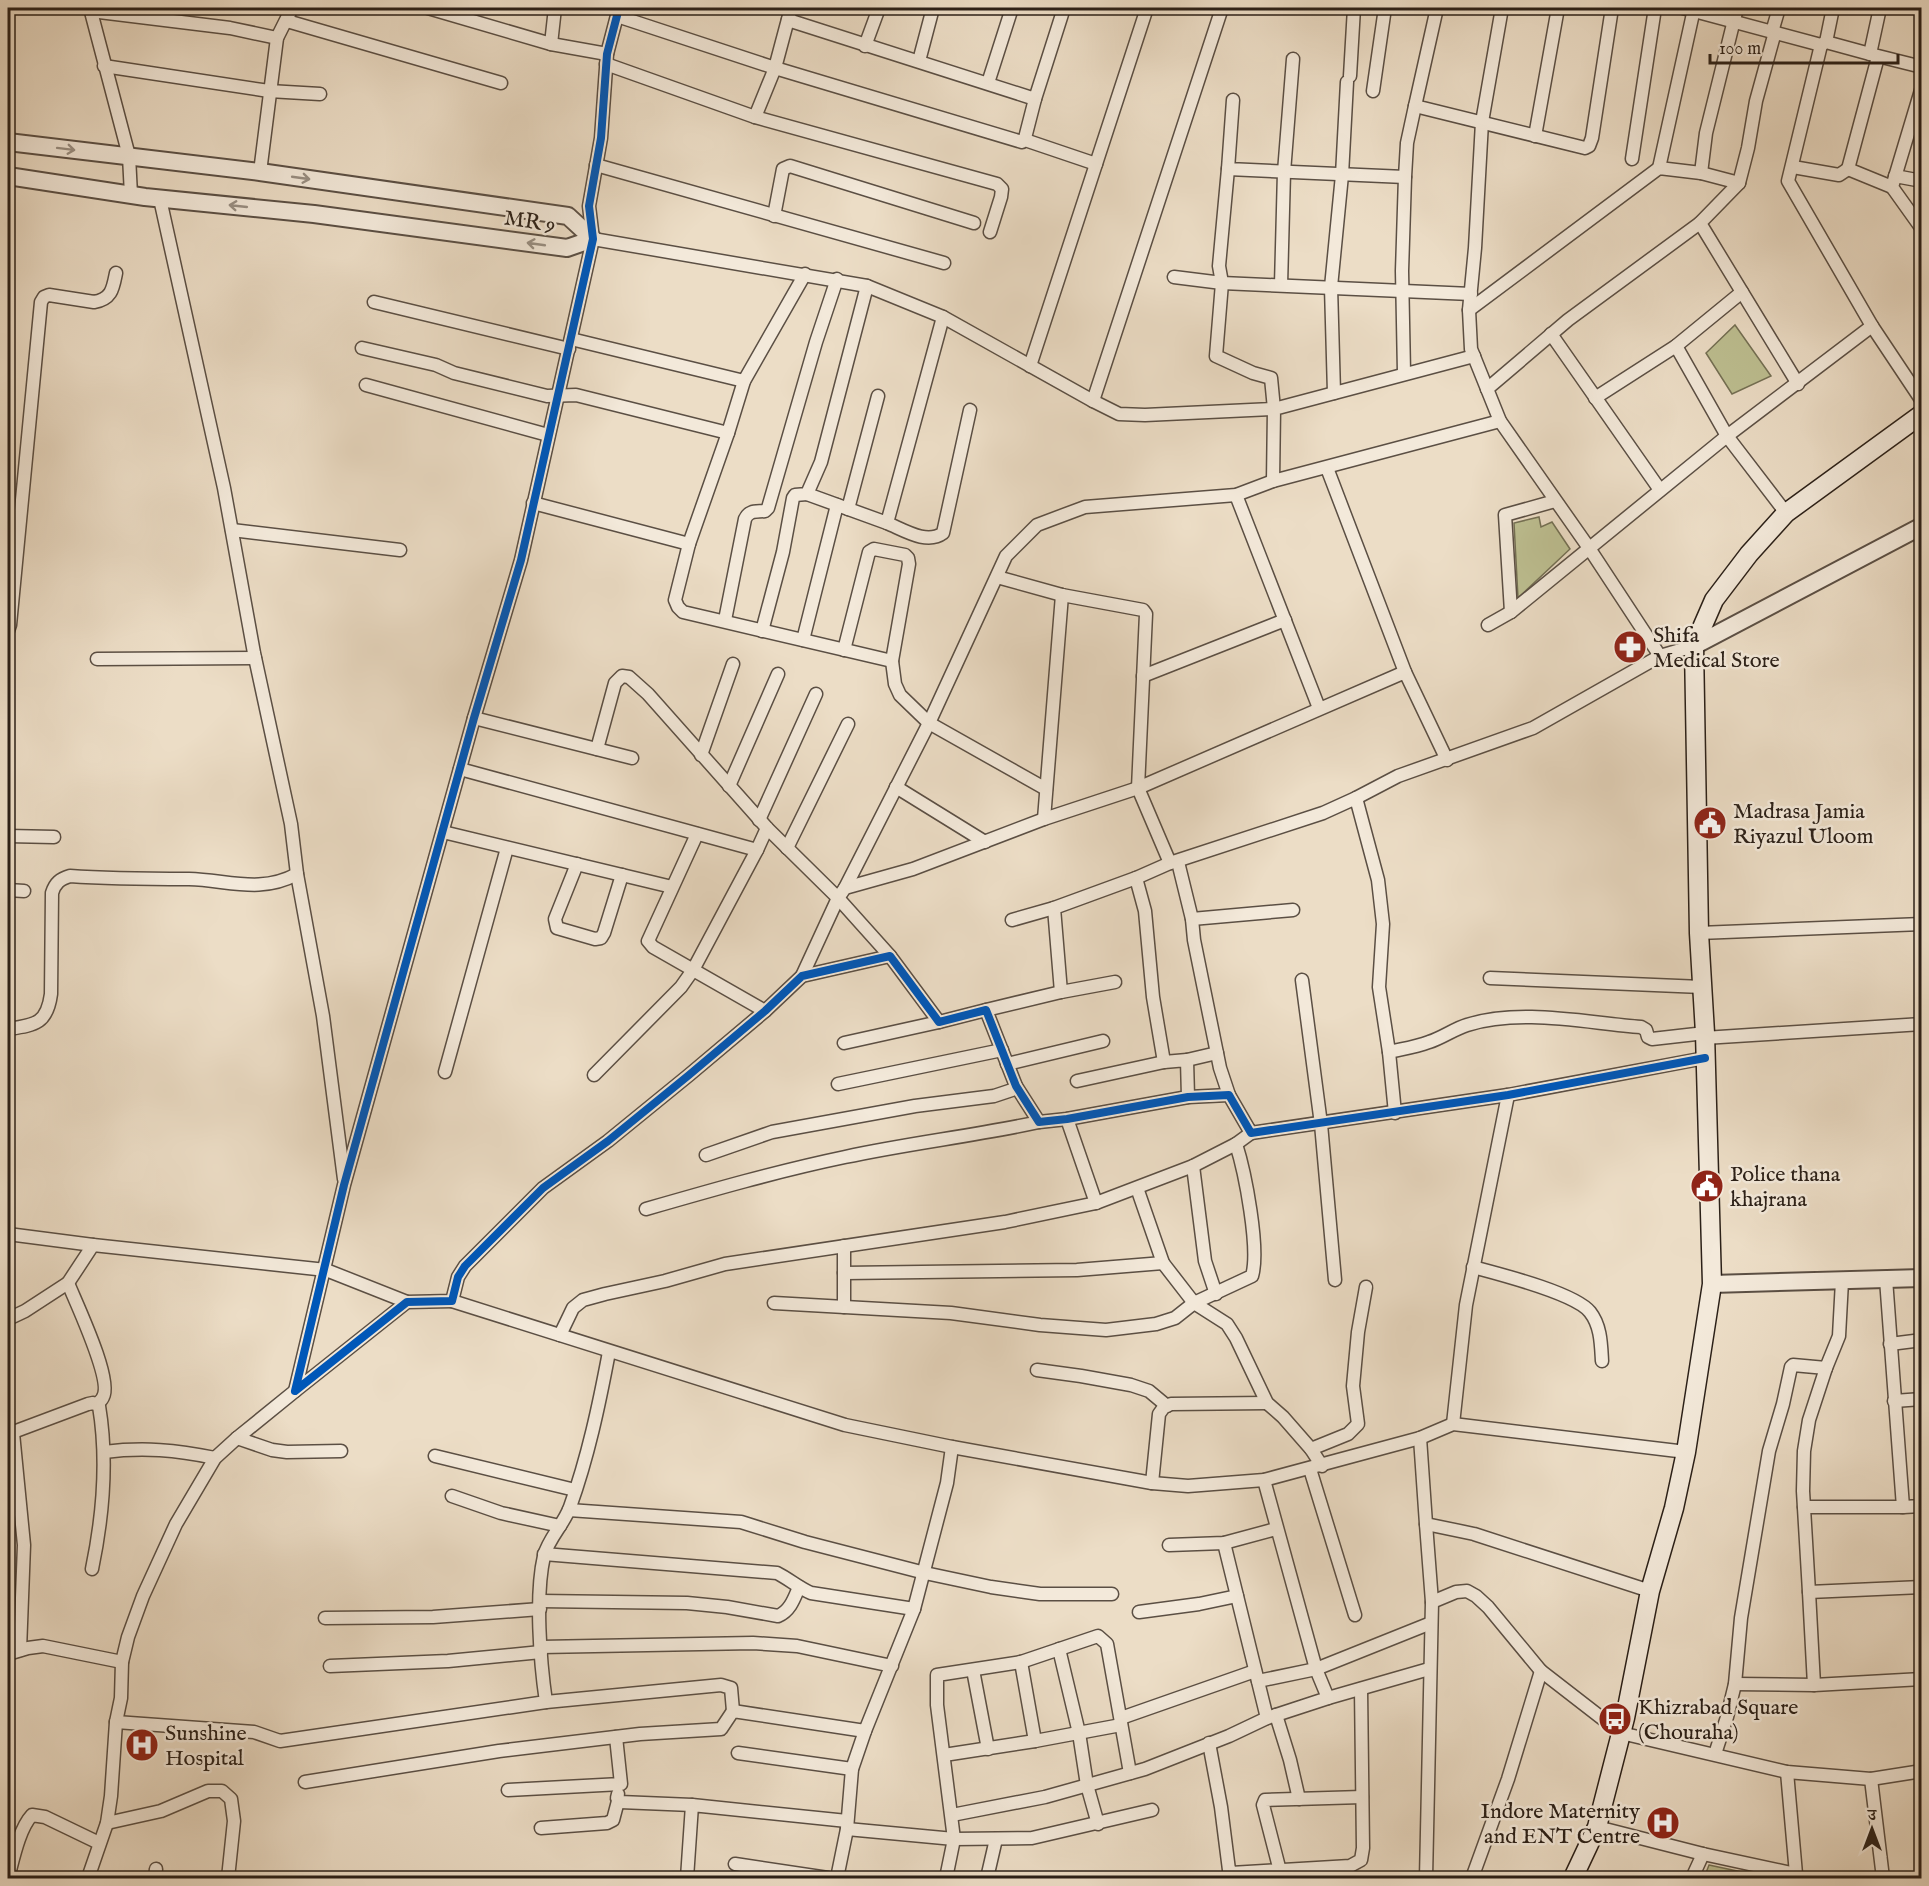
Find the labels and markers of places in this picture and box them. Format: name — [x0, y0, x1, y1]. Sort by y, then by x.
place label: Shifa Medical Store — [1653, 622, 1780, 675]
pharmacy icon: Shifa Medical Store — [1612, 629, 1648, 665]
place label: Madrasa Jamia Riyazul Uloom — [1733, 798, 1873, 851]
public building icon: Madrasa Jamia Riyazul Uloom — [1692, 805, 1728, 841]
place label: Police thana khajrana — [1730, 1161, 1841, 1214]
public building icon: Police thana khajrana — [1689, 1168, 1725, 1204]
place label: Khizrabad Square (Chouraha) — [1638, 1694, 1798, 1747]
bus stop icon: Khizrabad Square (Chouraha) — [1597, 1701, 1633, 1737]
place label: Sunshine Hospital — [165, 1720, 247, 1773]
hospital icon: Sunshine Hospital — [124, 1727, 160, 1763]
place label: Indore Maternity and ENT Centre — [1480, 1798, 1640, 1851]
hospital icon: Indore Maternity and ENT Centre — [1645, 1805, 1681, 1841]

